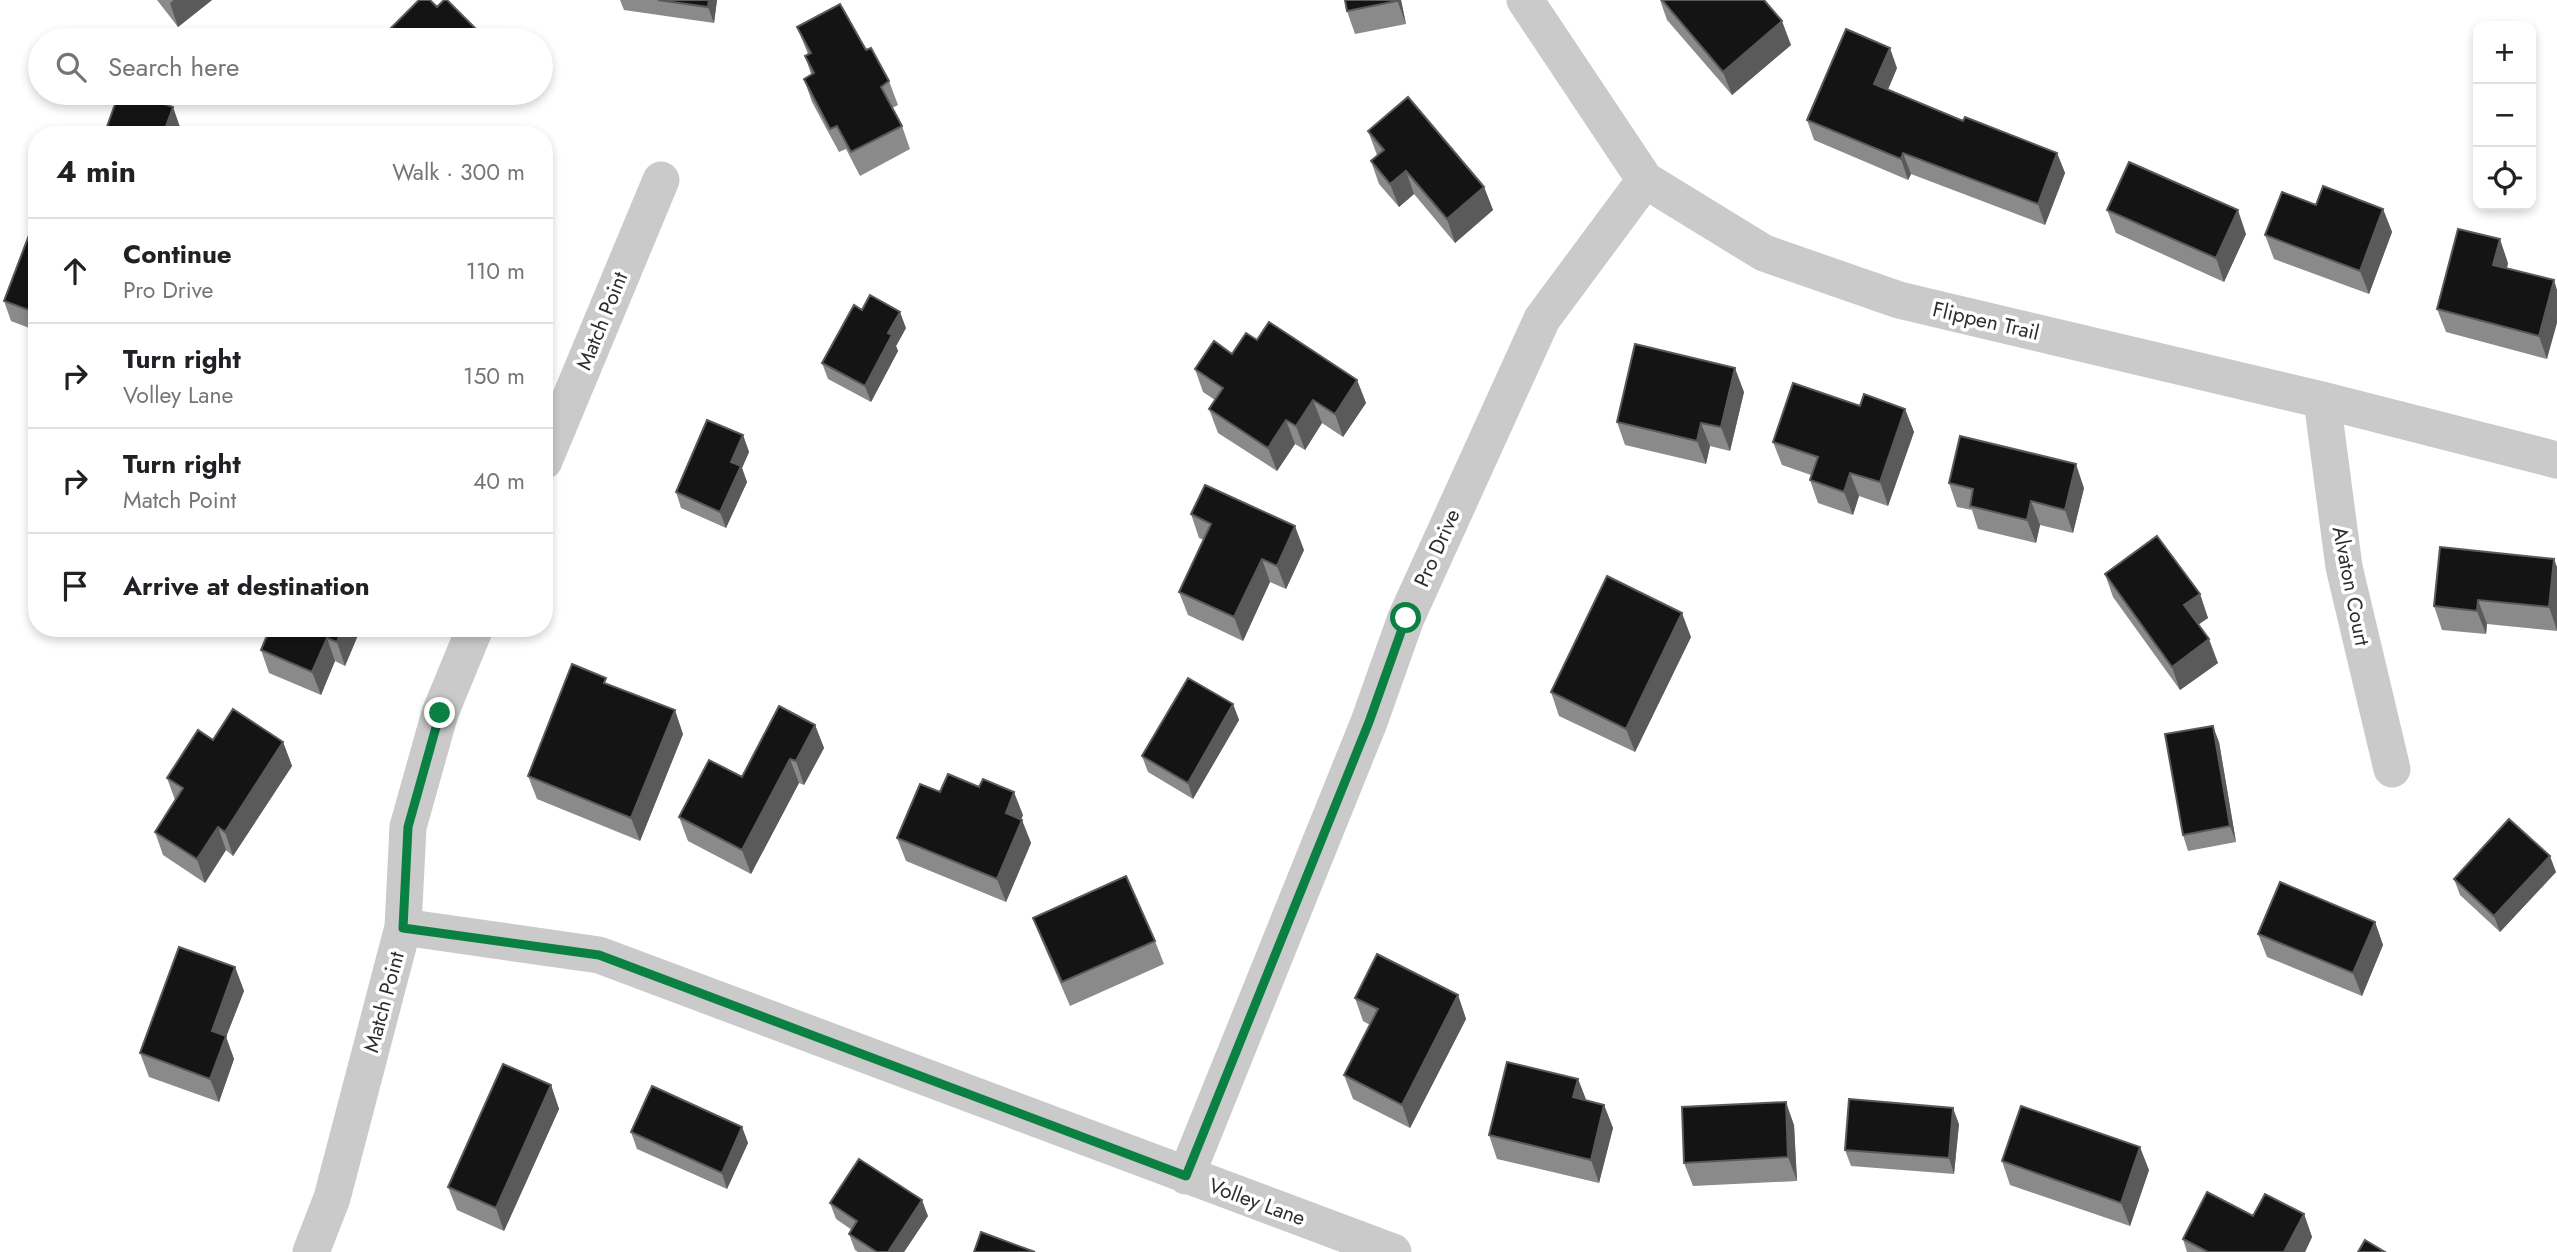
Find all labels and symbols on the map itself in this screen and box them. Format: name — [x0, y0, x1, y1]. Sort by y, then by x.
street label: Match Point — [569, 267, 635, 375]
street label: Flippen Trail — [1930, 294, 2042, 348]
street label: Pro Drive — [1407, 504, 1468, 592]
street label: Alvaton Court — [2325, 524, 2377, 648]
route start — [1390, 602, 1421, 633]
route end — [424, 697, 455, 728]
street label: Match Point — [356, 948, 412, 1056]
street label: Volley Lane — [1205, 1171, 1310, 1233]

